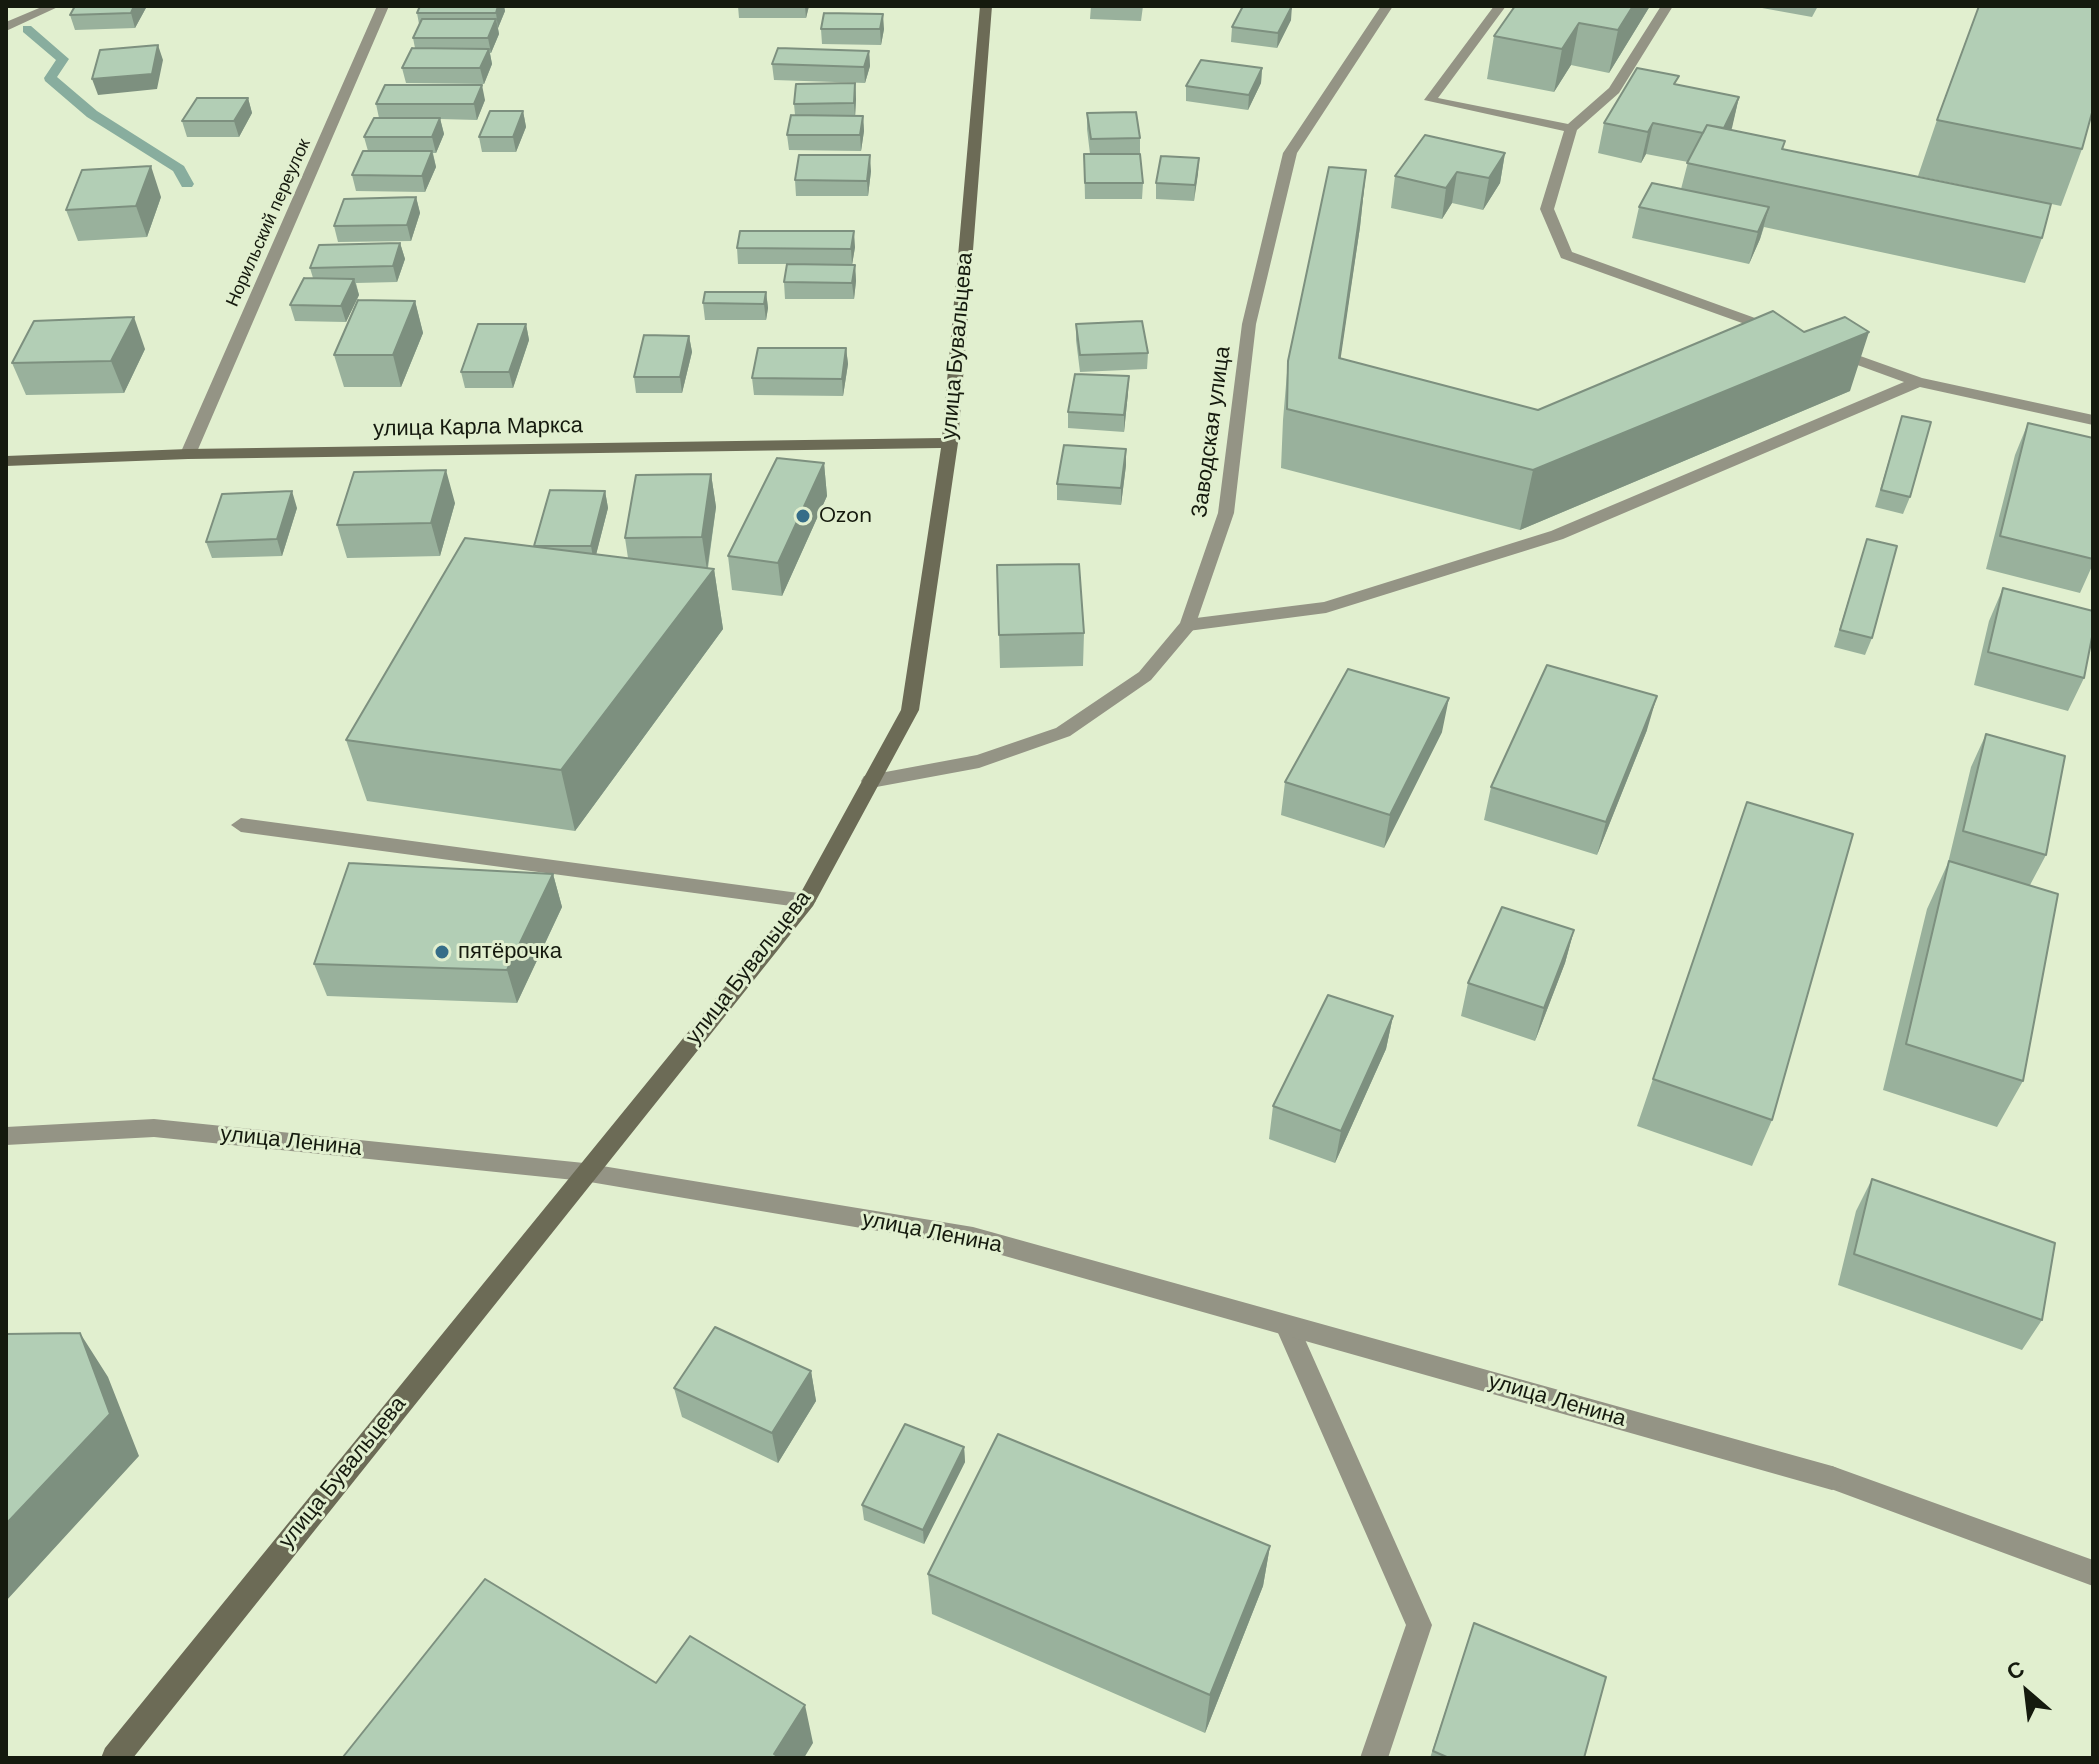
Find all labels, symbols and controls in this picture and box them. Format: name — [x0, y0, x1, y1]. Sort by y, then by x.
street label: Норильский переулок — [222, 136, 316, 310]
street label: улица Бувальцева — [937, 251, 979, 441]
street label: Заводская улица — [1187, 344, 1237, 520]
street label: улица Карла Маркса — [373, 413, 583, 443]
place label: Ozon — [819, 503, 872, 529]
marker: Ozon — [794, 507, 812, 525]
street label: улица Бувальцева — [681, 886, 817, 1050]
place label: пятёрочка — [458, 939, 562, 965]
marker: пятёрочка — [433, 943, 451, 961]
street label: улица Ленина — [219, 1121, 363, 1163]
street label: улица Ленина — [860, 1207, 1004, 1259]
street label: улица Ленина — [1485, 1369, 1629, 1433]
street label: улица Бувальцева — [274, 1392, 412, 1554]
north arrow — [1987, 1652, 2067, 1732]
text: С — [2002, 1654, 2029, 1687]

